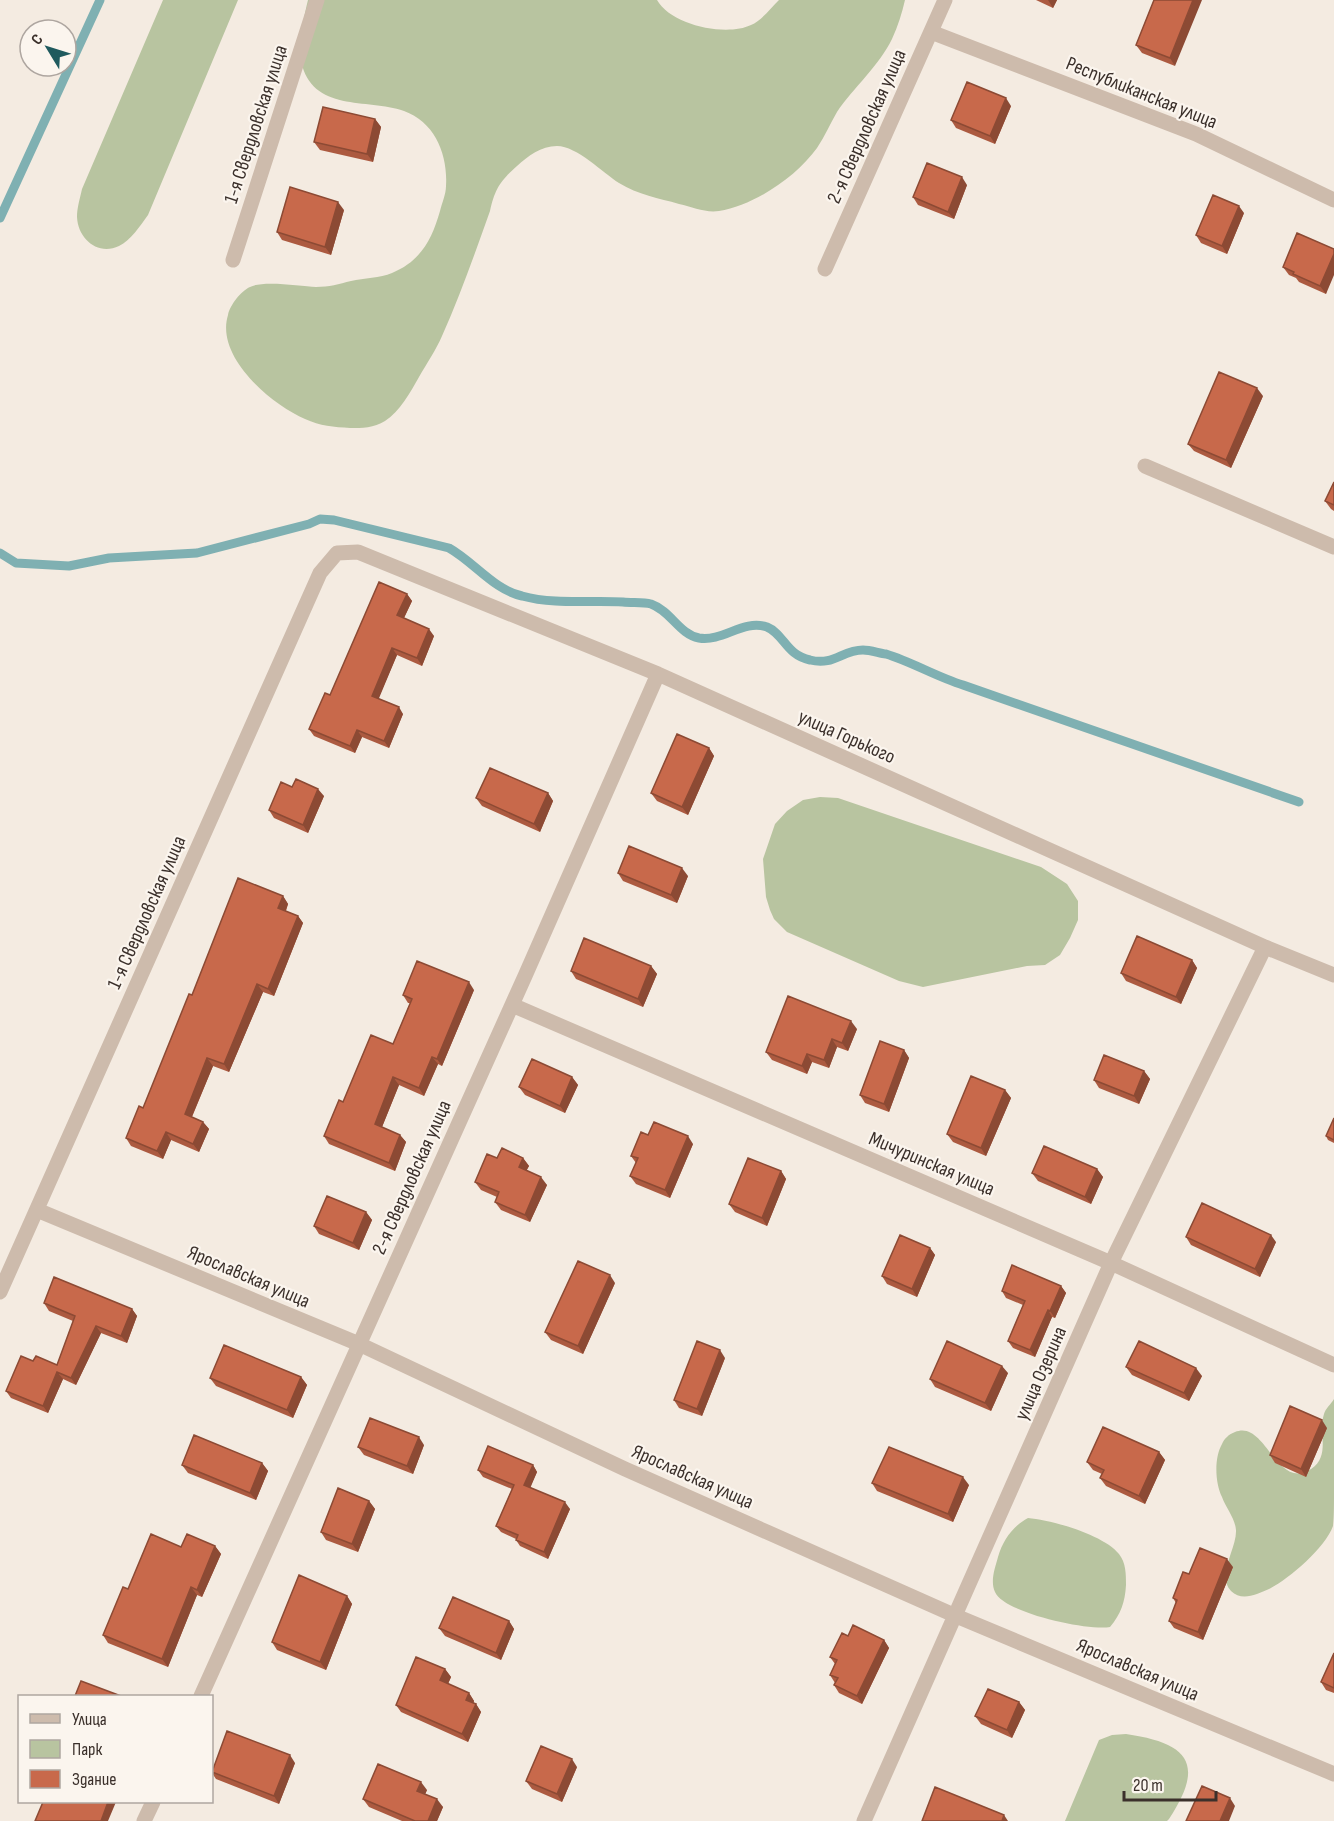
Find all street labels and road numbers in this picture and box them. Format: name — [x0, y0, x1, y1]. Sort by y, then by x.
street label: 1-я Свердловская улица — [219, 42, 293, 206]
street label: 2-я Свердловская улица — [822, 46, 912, 207]
street label: Республиканская улица — [1063, 52, 1221, 134]
street label: улица Горького — [794, 705, 899, 769]
street label: 1-я Свердловская улица — [102, 832, 191, 993]
street label: 2-я Свердловская улица — [367, 1097, 457, 1258]
street label: Мичуринская улица — [865, 1127, 998, 1201]
street label: Ярославская улица — [184, 1240, 313, 1313]
street label: улица Озерина — [1010, 1323, 1072, 1424]
street label: Ярославская улица — [628, 1439, 757, 1514]
street label: Ярославская улица — [1073, 1633, 1202, 1706]

